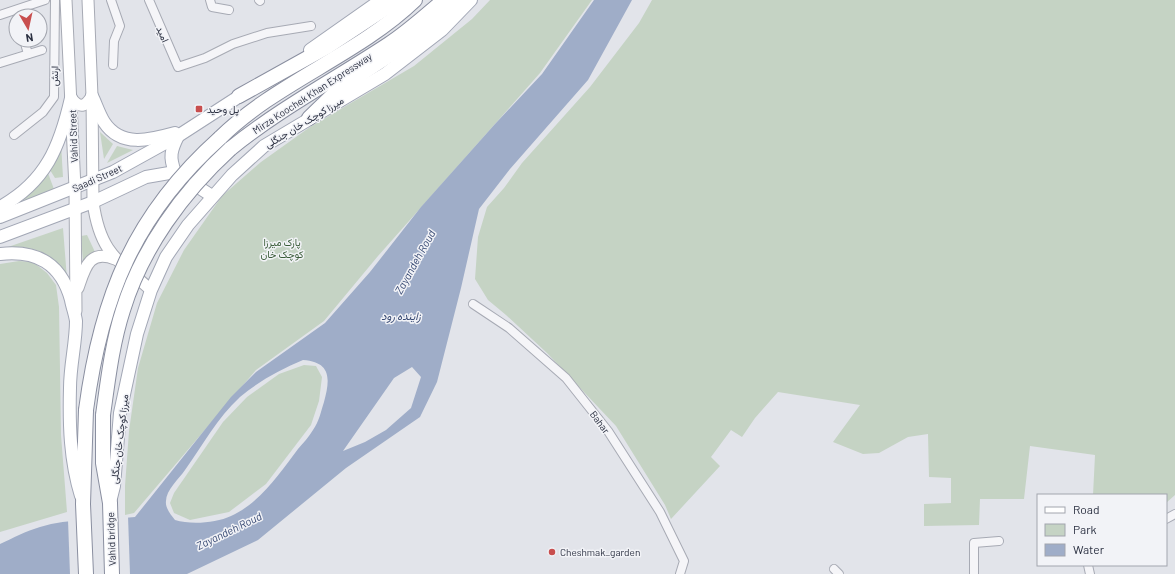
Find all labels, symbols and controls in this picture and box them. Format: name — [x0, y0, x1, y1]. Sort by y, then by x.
north arrow — [8, 8, 48, 48]
street label: امید — [153, 24, 172, 44]
text: N — [25, 31, 34, 45]
street label: Mirza Koochek Khan Expressway — [250, 50, 374, 136]
street label: ارتش — [48, 66, 61, 86]
street label: میرزا کوچک خان جنگلی — [262, 94, 347, 152]
place label: پل وحید — [207, 103, 239, 117]
marker: پل وحید — [194, 104, 204, 114]
street label: Vahid Street — [66, 109, 80, 163]
street label: Saadi Street — [70, 162, 124, 194]
water label: Zayandeh Roud — [392, 227, 438, 296]
park label: پارک میرزا کوچک خان — [260, 236, 304, 262]
water label: زاینده رود — [381, 309, 422, 323]
street label: میرزا کوچک خان جنگلی — [108, 394, 132, 485]
street label: Bahar — [588, 408, 613, 436]
legend — [1037, 494, 1167, 566]
text: Road — [1073, 502, 1100, 516]
water label: Zayandeh Roud — [194, 509, 264, 552]
street label: Vahid bridge — [104, 512, 118, 566]
text: Park — [1073, 522, 1097, 536]
text: Water — [1073, 542, 1105, 556]
place label: Cheshmak_garden — [560, 546, 640, 558]
marker: Cheshmak_garden — [547, 547, 557, 557]

